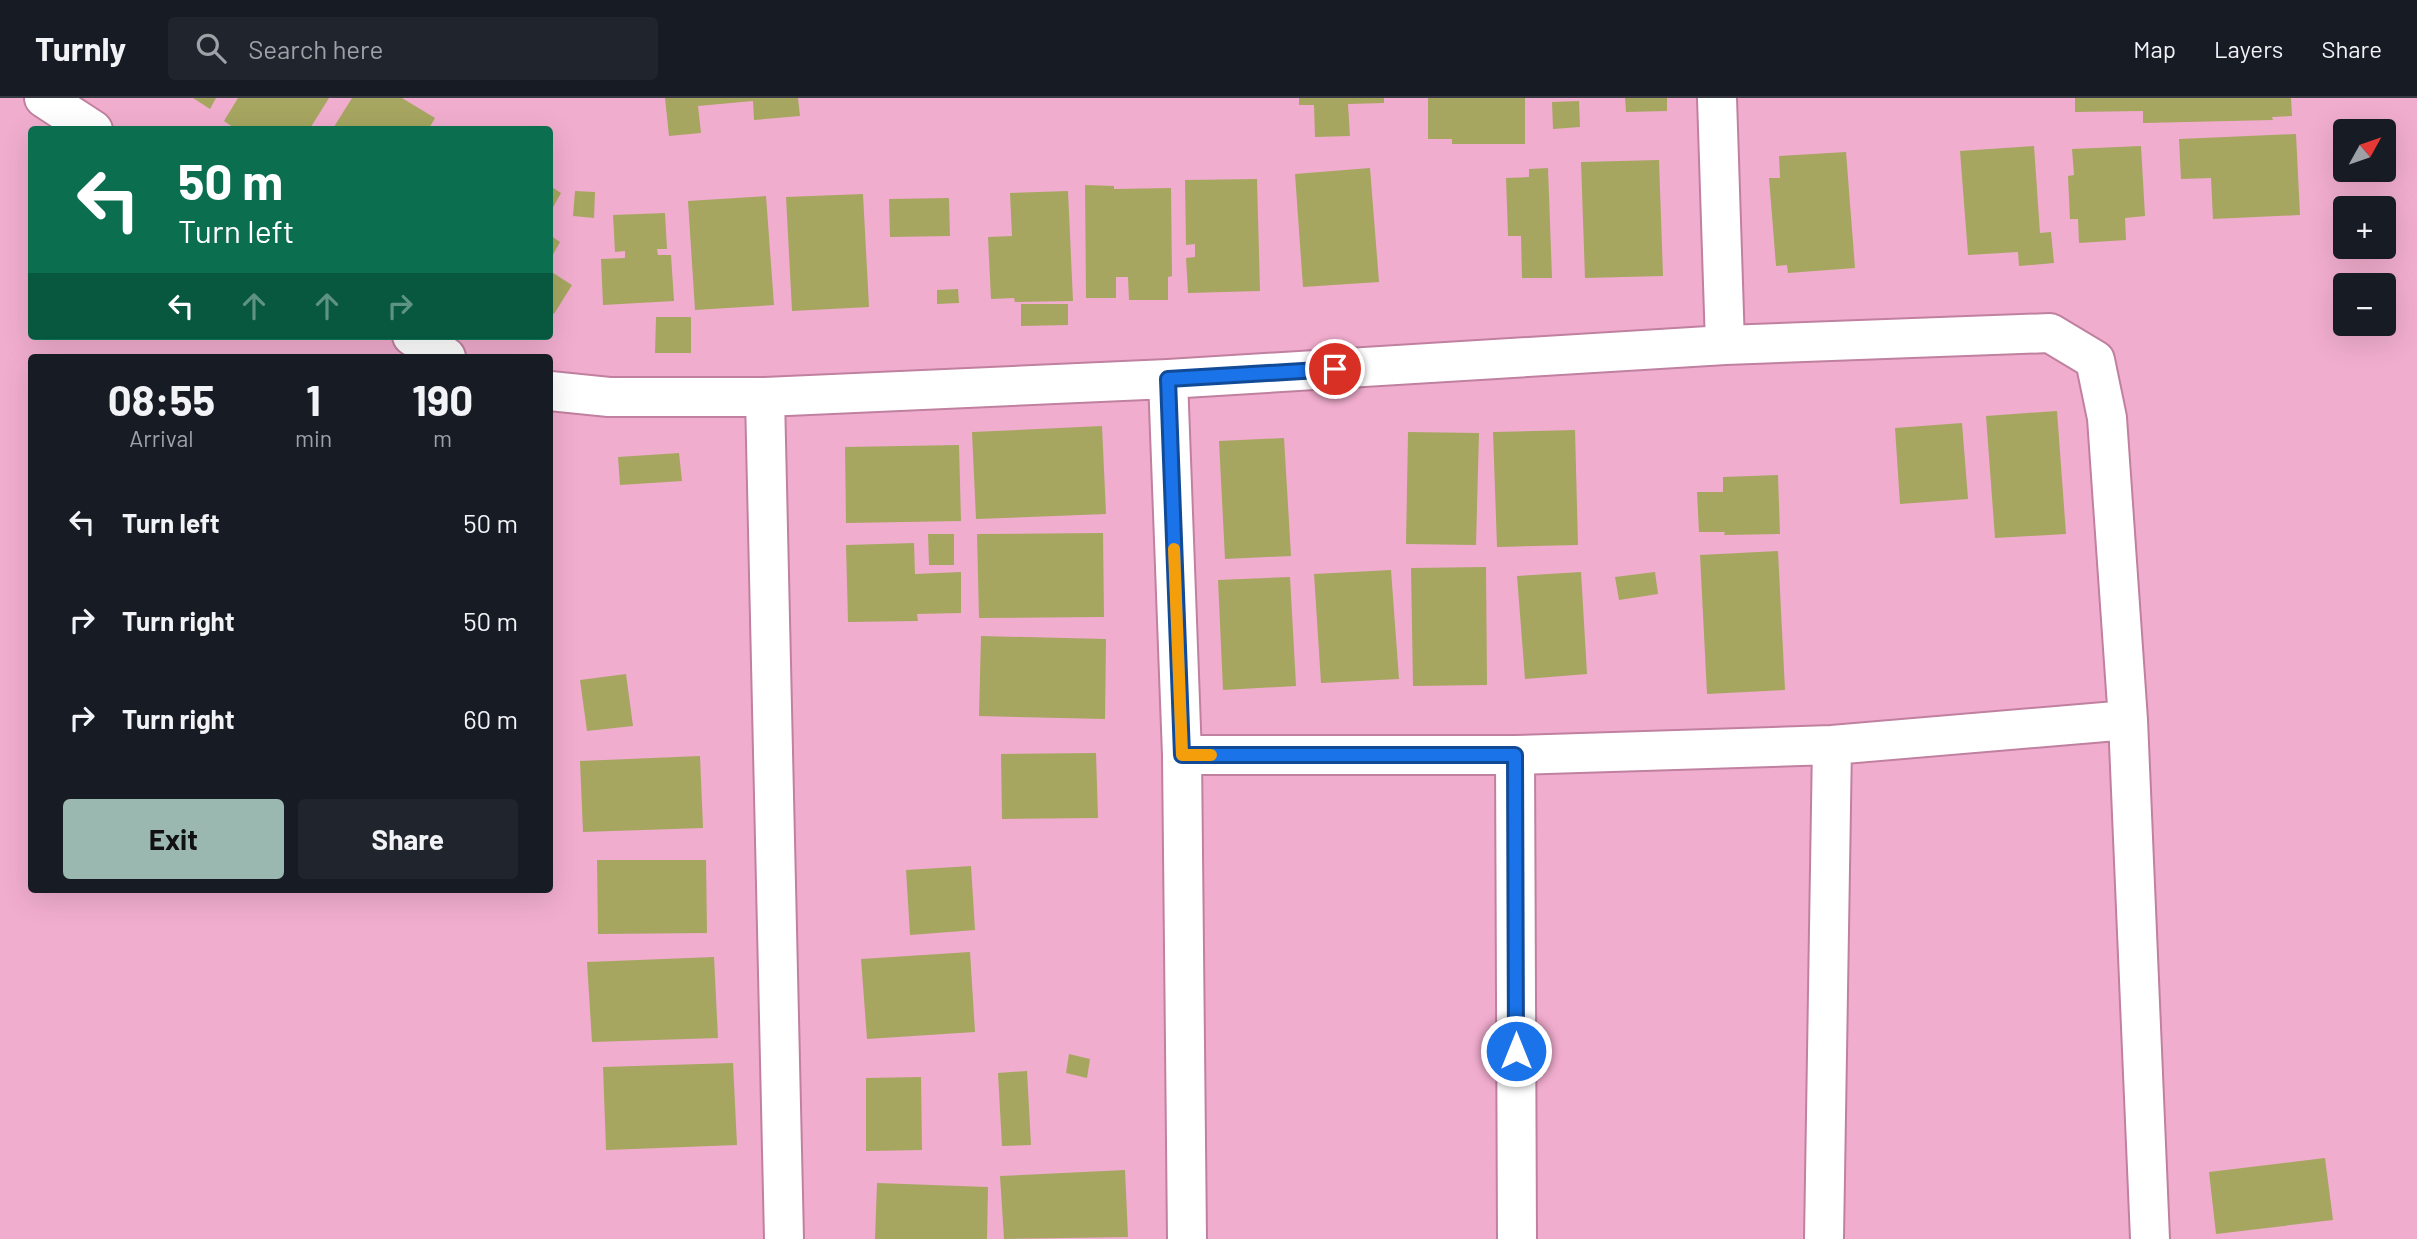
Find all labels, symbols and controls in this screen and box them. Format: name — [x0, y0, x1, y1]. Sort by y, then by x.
search box — [168, 17, 658, 80]
text: Turnly — [35, 28, 126, 68]
icon: search — [192, 29, 230, 67]
text: Search here — [248, 33, 383, 64]
text: Map — [2133, 34, 2176, 63]
text: Layers — [2214, 34, 2283, 63]
text: Share — [2321, 34, 2382, 63]
north arrow — [2333, 119, 2396, 182]
map controls — [2333, 119, 2396, 336]
text: 50 m — [178, 151, 283, 210]
icon: left — [63, 154, 154, 245]
button: + — [2333, 196, 2396, 259]
text: Turn left — [178, 211, 295, 249]
button: − — [2333, 273, 2396, 336]
icon: left — [162, 287, 200, 325]
icon: ahead — [235, 287, 273, 325]
icon: ahead — [308, 287, 346, 325]
icon: right — [381, 287, 419, 325]
pin — [1305, 339, 1365, 399]
icon: arrive — [1316, 350, 1354, 388]
text: 08:55 — [108, 374, 215, 424]
text: 1 — [306, 374, 321, 424]
text: 190 — [412, 374, 473, 424]
text: Arrival — [129, 424, 194, 452]
text: min — [295, 424, 332, 452]
text: m — [433, 424, 452, 452]
icon: left — [63, 503, 101, 541]
text: Turn left — [122, 507, 220, 538]
text: 50 m — [463, 507, 518, 538]
icon: right — [63, 601, 101, 639]
text: Turn right — [122, 605, 235, 636]
text: 50 m — [463, 605, 518, 636]
icon: right — [63, 699, 101, 737]
text: Turn right — [122, 703, 235, 734]
text: 60 m — [463, 703, 518, 734]
button: Exit — [63, 799, 284, 879]
button: Share — [298, 799, 518, 879]
position arrow — [1479, 1014, 1553, 1088]

